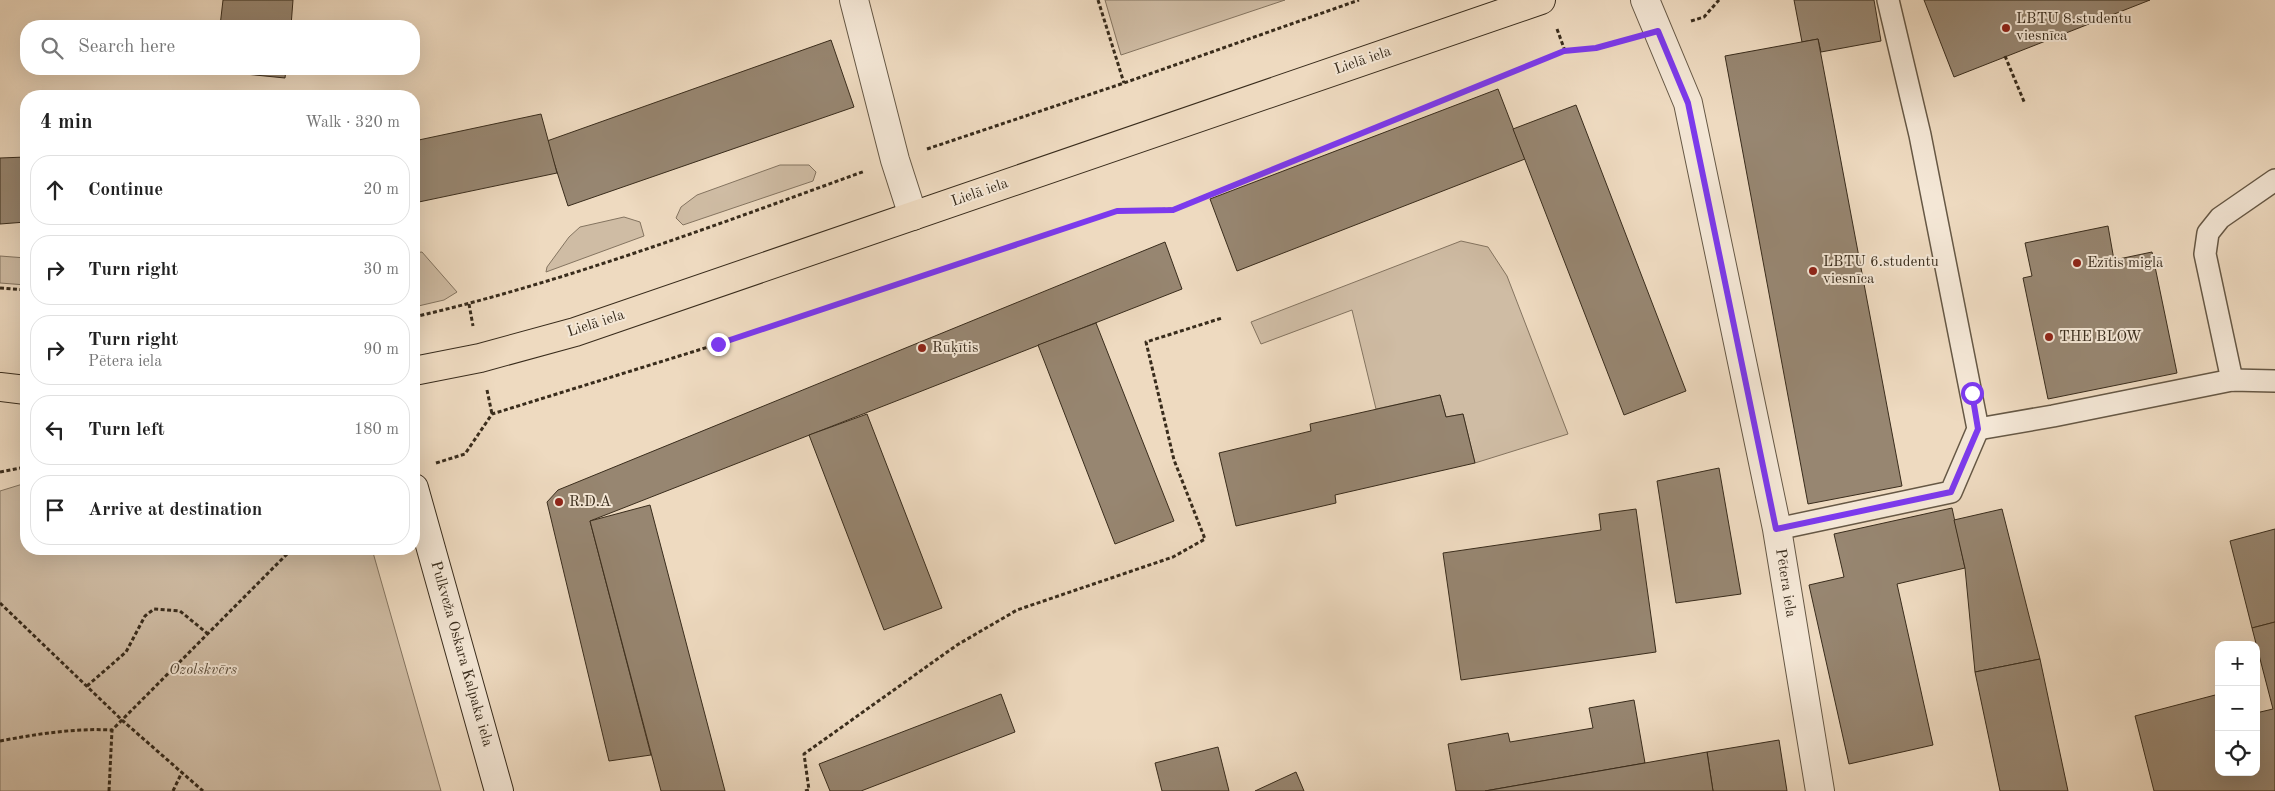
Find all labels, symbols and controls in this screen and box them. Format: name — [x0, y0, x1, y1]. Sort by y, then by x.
place label: LBTU 8.studentu viesnīca — [2016, 12, 2132, 44]
search box — [20, 20, 420, 75]
marker: LBTU 8.studentu viesnīca — [2000, 22, 2012, 34]
icon: search — [38, 34, 66, 62]
text: Search here — [78, 38, 175, 57]
street label: Lielā iela — [1333, 44, 1394, 78]
text: 4 min — [40, 112, 93, 133]
text: Walk · 320 m — [305, 115, 400, 131]
icon: ahead — [41, 176, 69, 204]
street label: Lielā iela — [950, 176, 1011, 210]
text: Continue — [88, 181, 163, 200]
text: 20 m — [363, 182, 399, 198]
place label: LBTU 6.studentu viesnīca — [1823, 255, 1939, 287]
icon: right — [41, 256, 69, 284]
place label: Ezītis miglā — [2087, 256, 2164, 271]
marker: Ezītis miglā — [2071, 257, 2083, 269]
text: Turn right — [88, 261, 178, 280]
text: 30 m — [363, 262, 399, 278]
marker: LBTU 6.studentu viesnīca — [1807, 265, 1819, 277]
street label: Lielā iela — [566, 308, 627, 340]
place label: THE BLOW — [2059, 330, 2142, 345]
text: Turn right — [88, 331, 178, 350]
marker: THE BLOW — [2043, 331, 2055, 343]
route end — [707, 333, 730, 356]
icon: right — [41, 336, 69, 364]
place label: Rūķītis — [932, 341, 978, 356]
text: 90 m — [363, 342, 399, 358]
marker: Rūķītis — [916, 342, 928, 354]
text: Pētera iela — [88, 354, 162, 370]
route start — [1961, 382, 1984, 405]
icon: left — [41, 416, 69, 444]
text: Turn left — [88, 421, 165, 440]
text: 180 m — [354, 422, 399, 438]
place label: R.D.A — [569, 495, 612, 510]
icon: arrive — [41, 496, 69, 524]
marker: R.D.A — [553, 496, 565, 508]
text: Arrive at destination — [88, 501, 262, 520]
street label: Pētera iela — [1772, 548, 1798, 619]
street label: Pulkveža Oskara Kalpaka iela — [427, 560, 495, 749]
map controls — [2215, 641, 2260, 776]
button: + — [2215, 641, 2260, 686]
park label: Ozolskvērs — [169, 663, 237, 678]
button: − — [2215, 686, 2260, 731]
button: locate — [2215, 731, 2260, 776]

